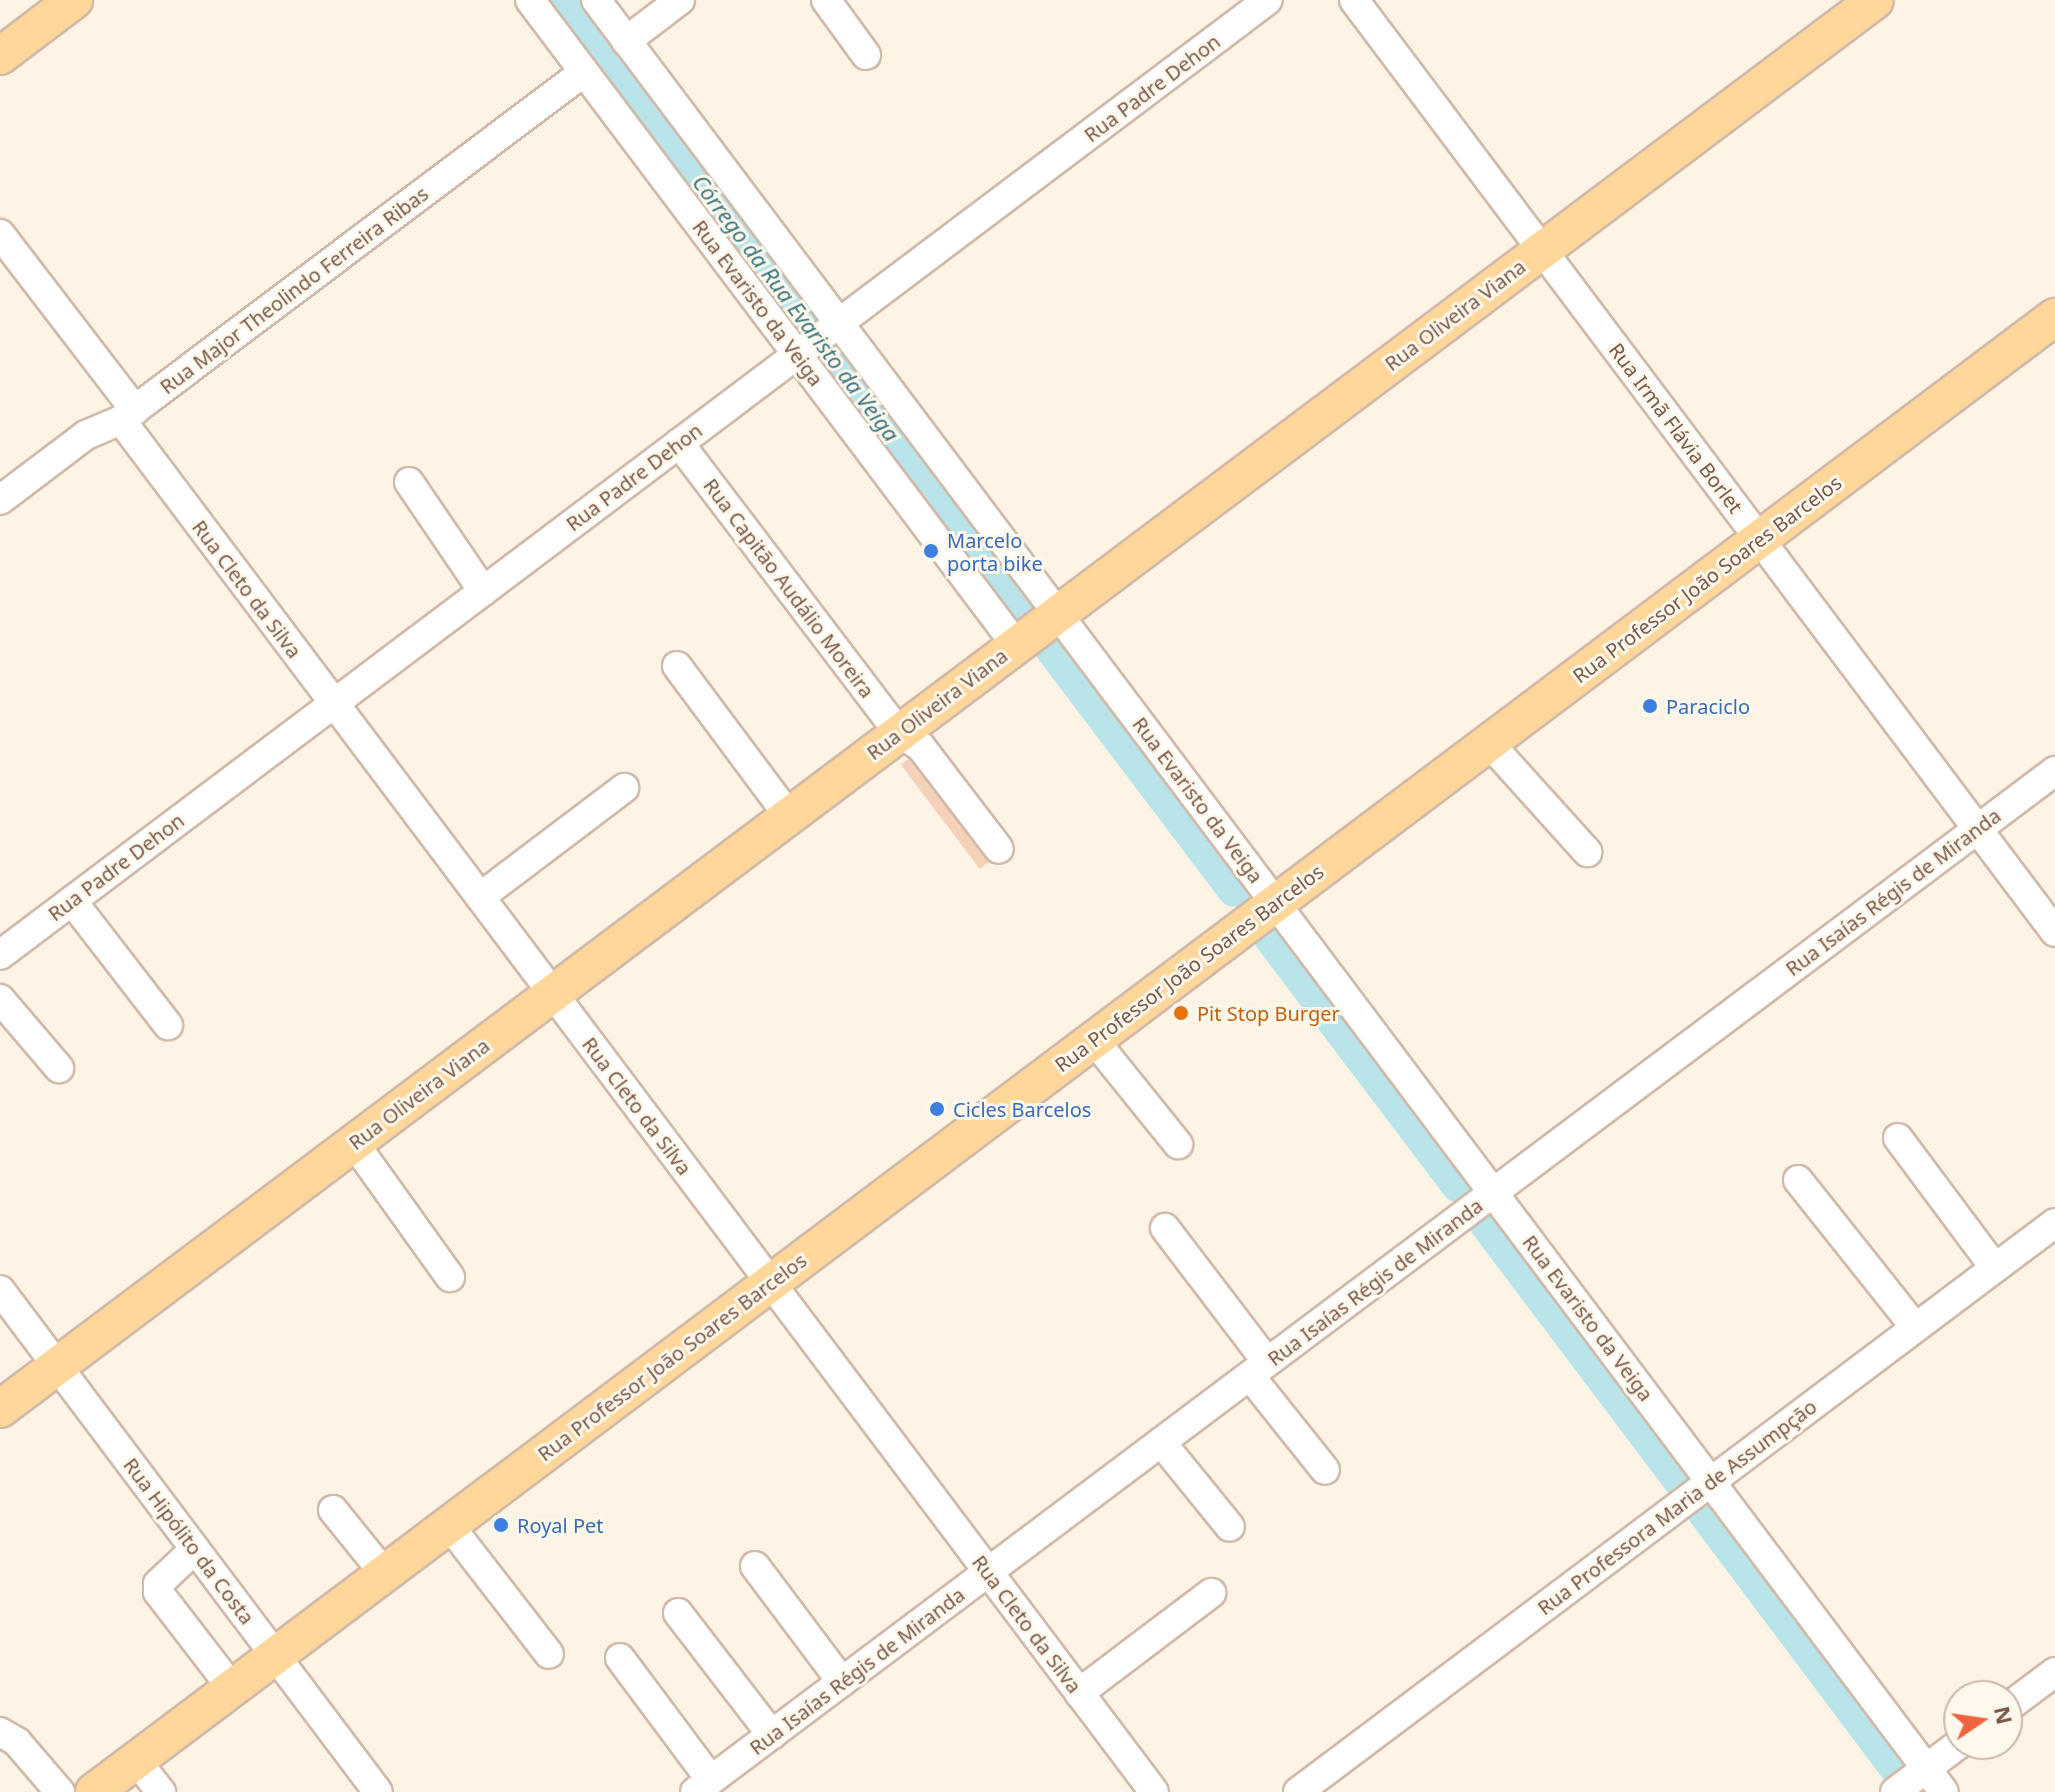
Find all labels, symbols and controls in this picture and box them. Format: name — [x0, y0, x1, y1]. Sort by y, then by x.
street label: Rua Padre Dehon — [1079, 29, 1225, 147]
water label: Córrego da Rua Evaristo da Veiga — [687, 170, 905, 446]
street label: Rua Major Theolindo Ferreira Ribas — [155, 181, 433, 399]
street label: Rua Evaristo da Veiga — [688, 215, 828, 391]
street label: Rua Oliveira Viana — [1380, 254, 1530, 376]
street label: Rua Irmã Flávia Borlet — [1604, 338, 1748, 518]
street label: Rua Padre Dehon — [561, 418, 707, 536]
street label: Rua Professor João Soares Barcelos — [1568, 470, 1846, 688]
street label: Rua Capitão Audálio Moreira — [699, 474, 879, 702]
street label: Rua Cleto da Silva — [187, 515, 307, 663]
place label: Marcelo porta bike — [947, 528, 1043, 575]
marker: Marcelo porta bike — [922, 542, 940, 560]
street label: Rua Oliveira Viana — [862, 643, 1012, 765]
place label: Paraciclo — [1666, 694, 1750, 718]
marker: Paraciclo — [1641, 697, 1659, 715]
street label: Rua Evaristo da Veiga — [1128, 712, 1268, 888]
street label: Rua Isaías Régis de Miranda — [1781, 803, 2005, 981]
street label: Rua Padre Dehon — [43, 808, 189, 926]
street label: Rua Professor João Soares Barcelos — [1050, 859, 1328, 1077]
place label: Pit Stop Burger — [1197, 1001, 1340, 1025]
marker: Pit Stop Burger — [1172, 1004, 1190, 1022]
street label: Rua Cleto da Silva — [577, 1032, 697, 1180]
street label: Rua Oliveira Viana — [344, 1033, 494, 1155]
place label: Cicles Barcelos — [953, 1097, 1091, 1121]
marker: Cicles Barcelos — [928, 1100, 946, 1118]
street label: Rua Isaías Régis de Miranda — [1263, 1193, 1487, 1371]
street label: Rua Evaristo da Veiga — [1518, 1230, 1658, 1406]
street label: Rua Professor João Soares Barcelos — [533, 1248, 811, 1466]
street label: Rua Professora Maria de Assumpção — [1533, 1394, 1821, 1620]
street label: Rua Hipólito da Costa — [119, 1453, 259, 1629]
place label: Royal Pet — [517, 1513, 604, 1537]
marker: Royal Pet — [492, 1516, 510, 1534]
street label: Rua Cleto da Silva — [967, 1550, 1087, 1698]
street label: Rua Isaías Régis de Miranda — [745, 1582, 969, 1760]
north arrow — [1943, 1680, 2023, 1760]
text: N — [1988, 1703, 2021, 1727]

